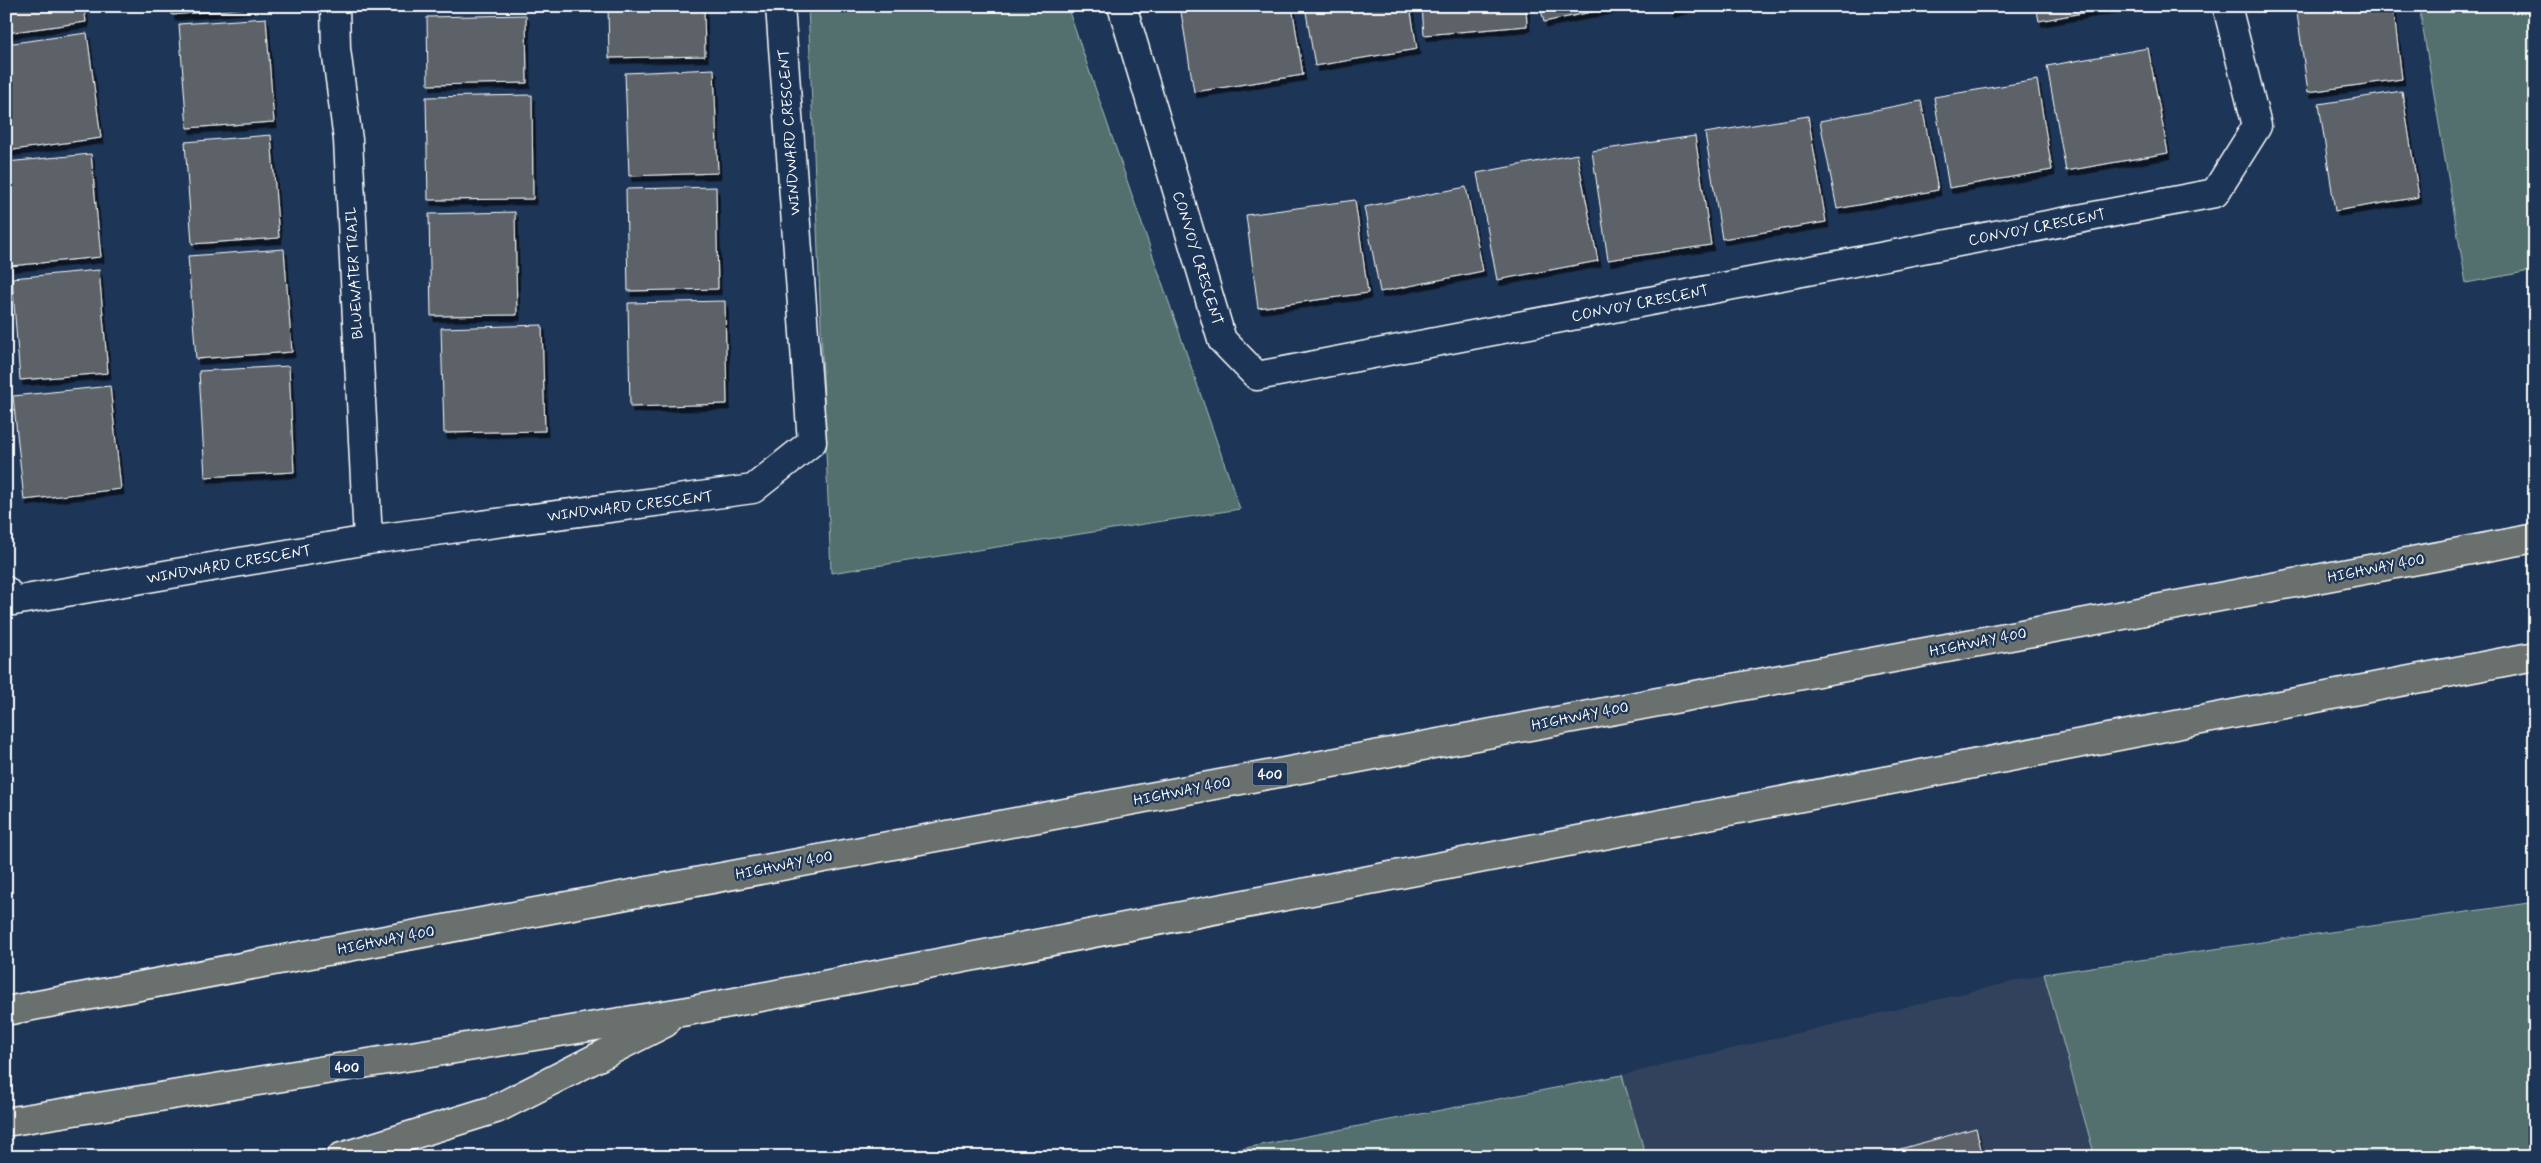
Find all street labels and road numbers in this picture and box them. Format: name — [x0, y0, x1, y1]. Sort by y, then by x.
street label: WINDWARD CRESCENT — [774, 48, 806, 216]
street label: CONVOY CRESCENT — [1167, 189, 1227, 328]
street label: CONVOY CRESCENT — [1967, 205, 2108, 251]
street label: BLUEWATER TRAIL — [342, 206, 368, 340]
street label: CONVOY CRESCENT — [1570, 281, 1711, 327]
street label: WINDWARD CRESCENT — [546, 487, 714, 527]
street label: WINDWARD CRESCENT — [145, 541, 313, 589]
street label: HIGHWAY 400 — [2326, 550, 2427, 588]
street label: HIGHWAY 400 — [1928, 624, 2029, 662]
street label: HIGHWAY 400 — [1530, 698, 1631, 736]
road number: 400 — [1252, 762, 1288, 786]
street label: HIGHWAY 400 — [1132, 773, 1233, 811]
street label: HIGHWAY 400 — [734, 847, 835, 885]
street label: HIGHWAY 400 — [336, 922, 437, 960]
road number: 400 — [330, 1056, 364, 1078]

